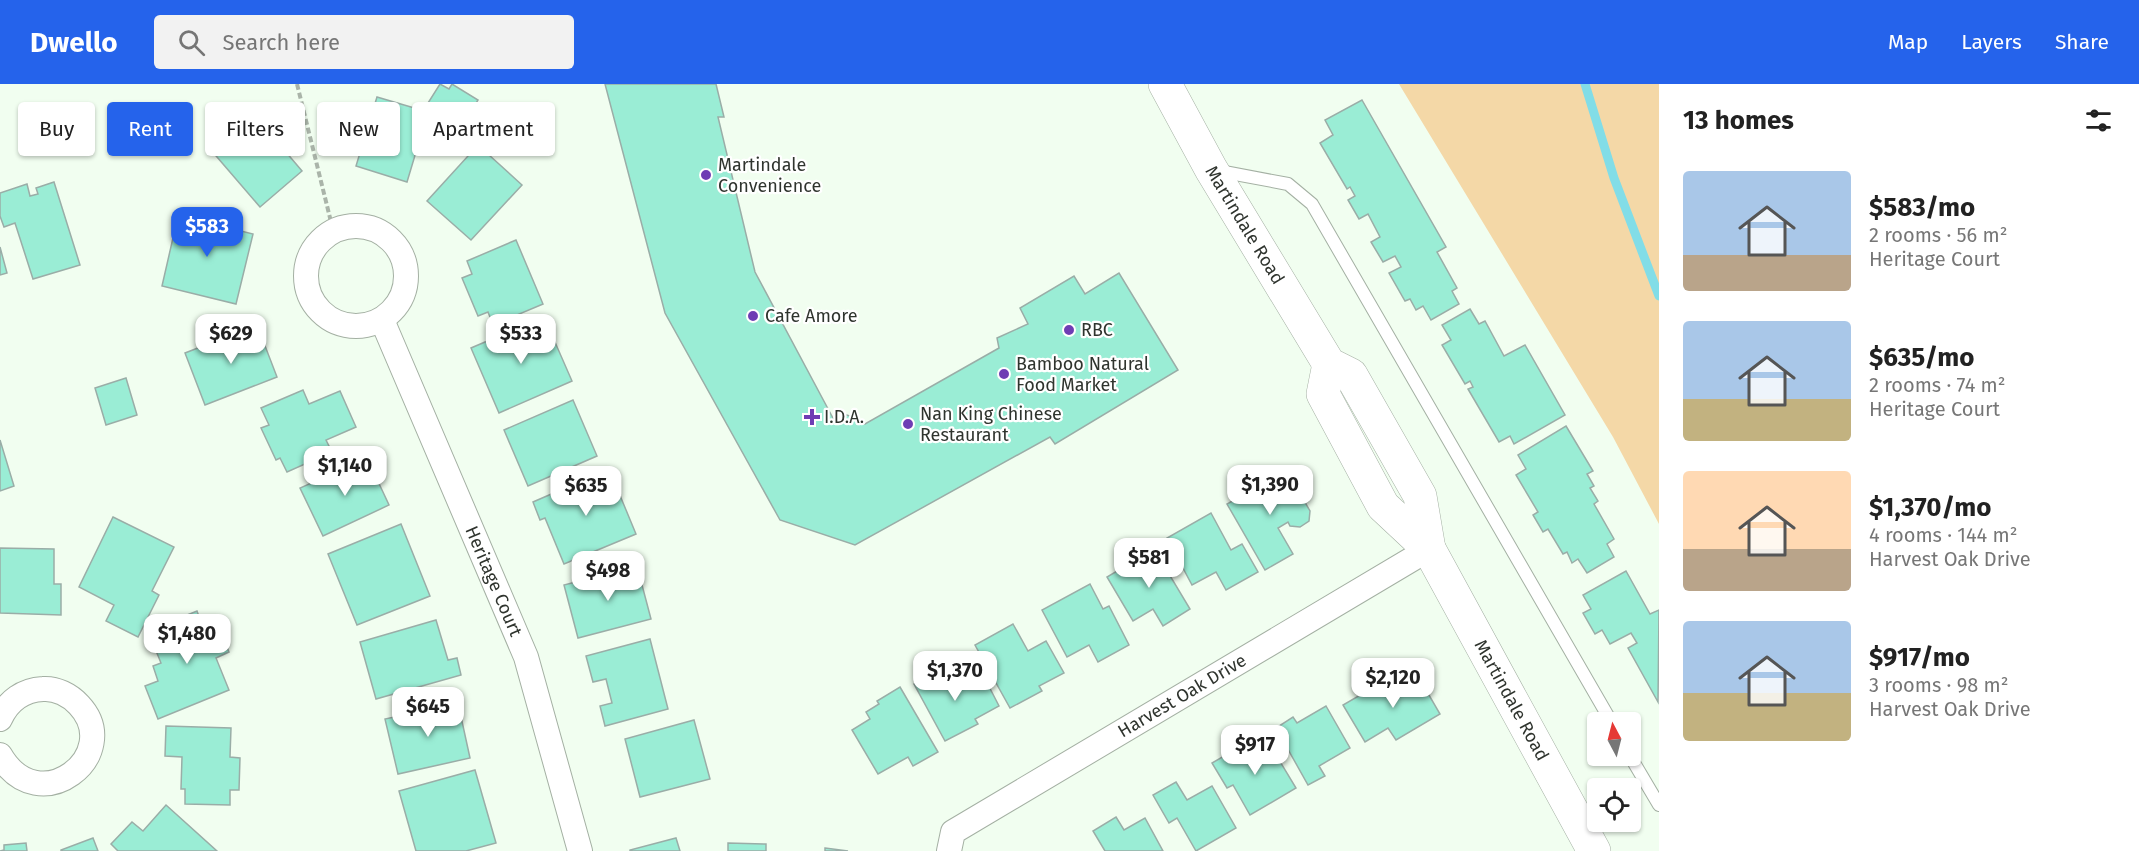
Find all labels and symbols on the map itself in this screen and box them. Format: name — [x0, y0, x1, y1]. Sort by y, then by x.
place label: Martindale Convenience — [718, 154, 821, 197]
street label: Martindale Road — [1201, 162, 1289, 288]
marker: Martindale Convenience — [699, 168, 713, 182]
pin: $583 — [171, 207, 243, 258]
place label: Cafe Amore — [765, 305, 858, 327]
marker: Cafe Amore — [746, 309, 760, 323]
pin: $629 — [195, 314, 267, 365]
pin: $533 — [485, 314, 557, 365]
place label: RBC — [1081, 319, 1113, 341]
marker: RBC — [1062, 323, 1076, 337]
place label: Bamboo Natural Food Market — [1016, 353, 1149, 396]
marker: Bamboo Natural Food Market — [997, 367, 1011, 381]
place label: Nan King Chinese Restaurant — [920, 403, 1062, 446]
place label: I.D.A. — [824, 406, 864, 428]
marker: I.D.A. — [805, 410, 819, 424]
marker: Nan King Chinese Restaurant — [901, 417, 915, 431]
pin: $1,140 — [296, 446, 394, 497]
pin: $1,390 — [1221, 465, 1319, 516]
pin: $635 — [550, 466, 622, 517]
street label: Heritage Court — [460, 523, 527, 640]
pin: $581 — [1113, 538, 1185, 589]
pin: $498 — [572, 551, 644, 602]
pin: $1,480 — [138, 614, 236, 665]
street label: Martindale Road — [1470, 636, 1554, 765]
street label: Harvest Oak Drive — [1114, 649, 1250, 742]
pin: $1,370 — [906, 651, 1004, 702]
pin: $2,120 — [1344, 658, 1442, 709]
pin: $645 — [392, 687, 464, 738]
north arrow — [1587, 712, 1641, 766]
pin: $917 — [1219, 725, 1291, 776]

